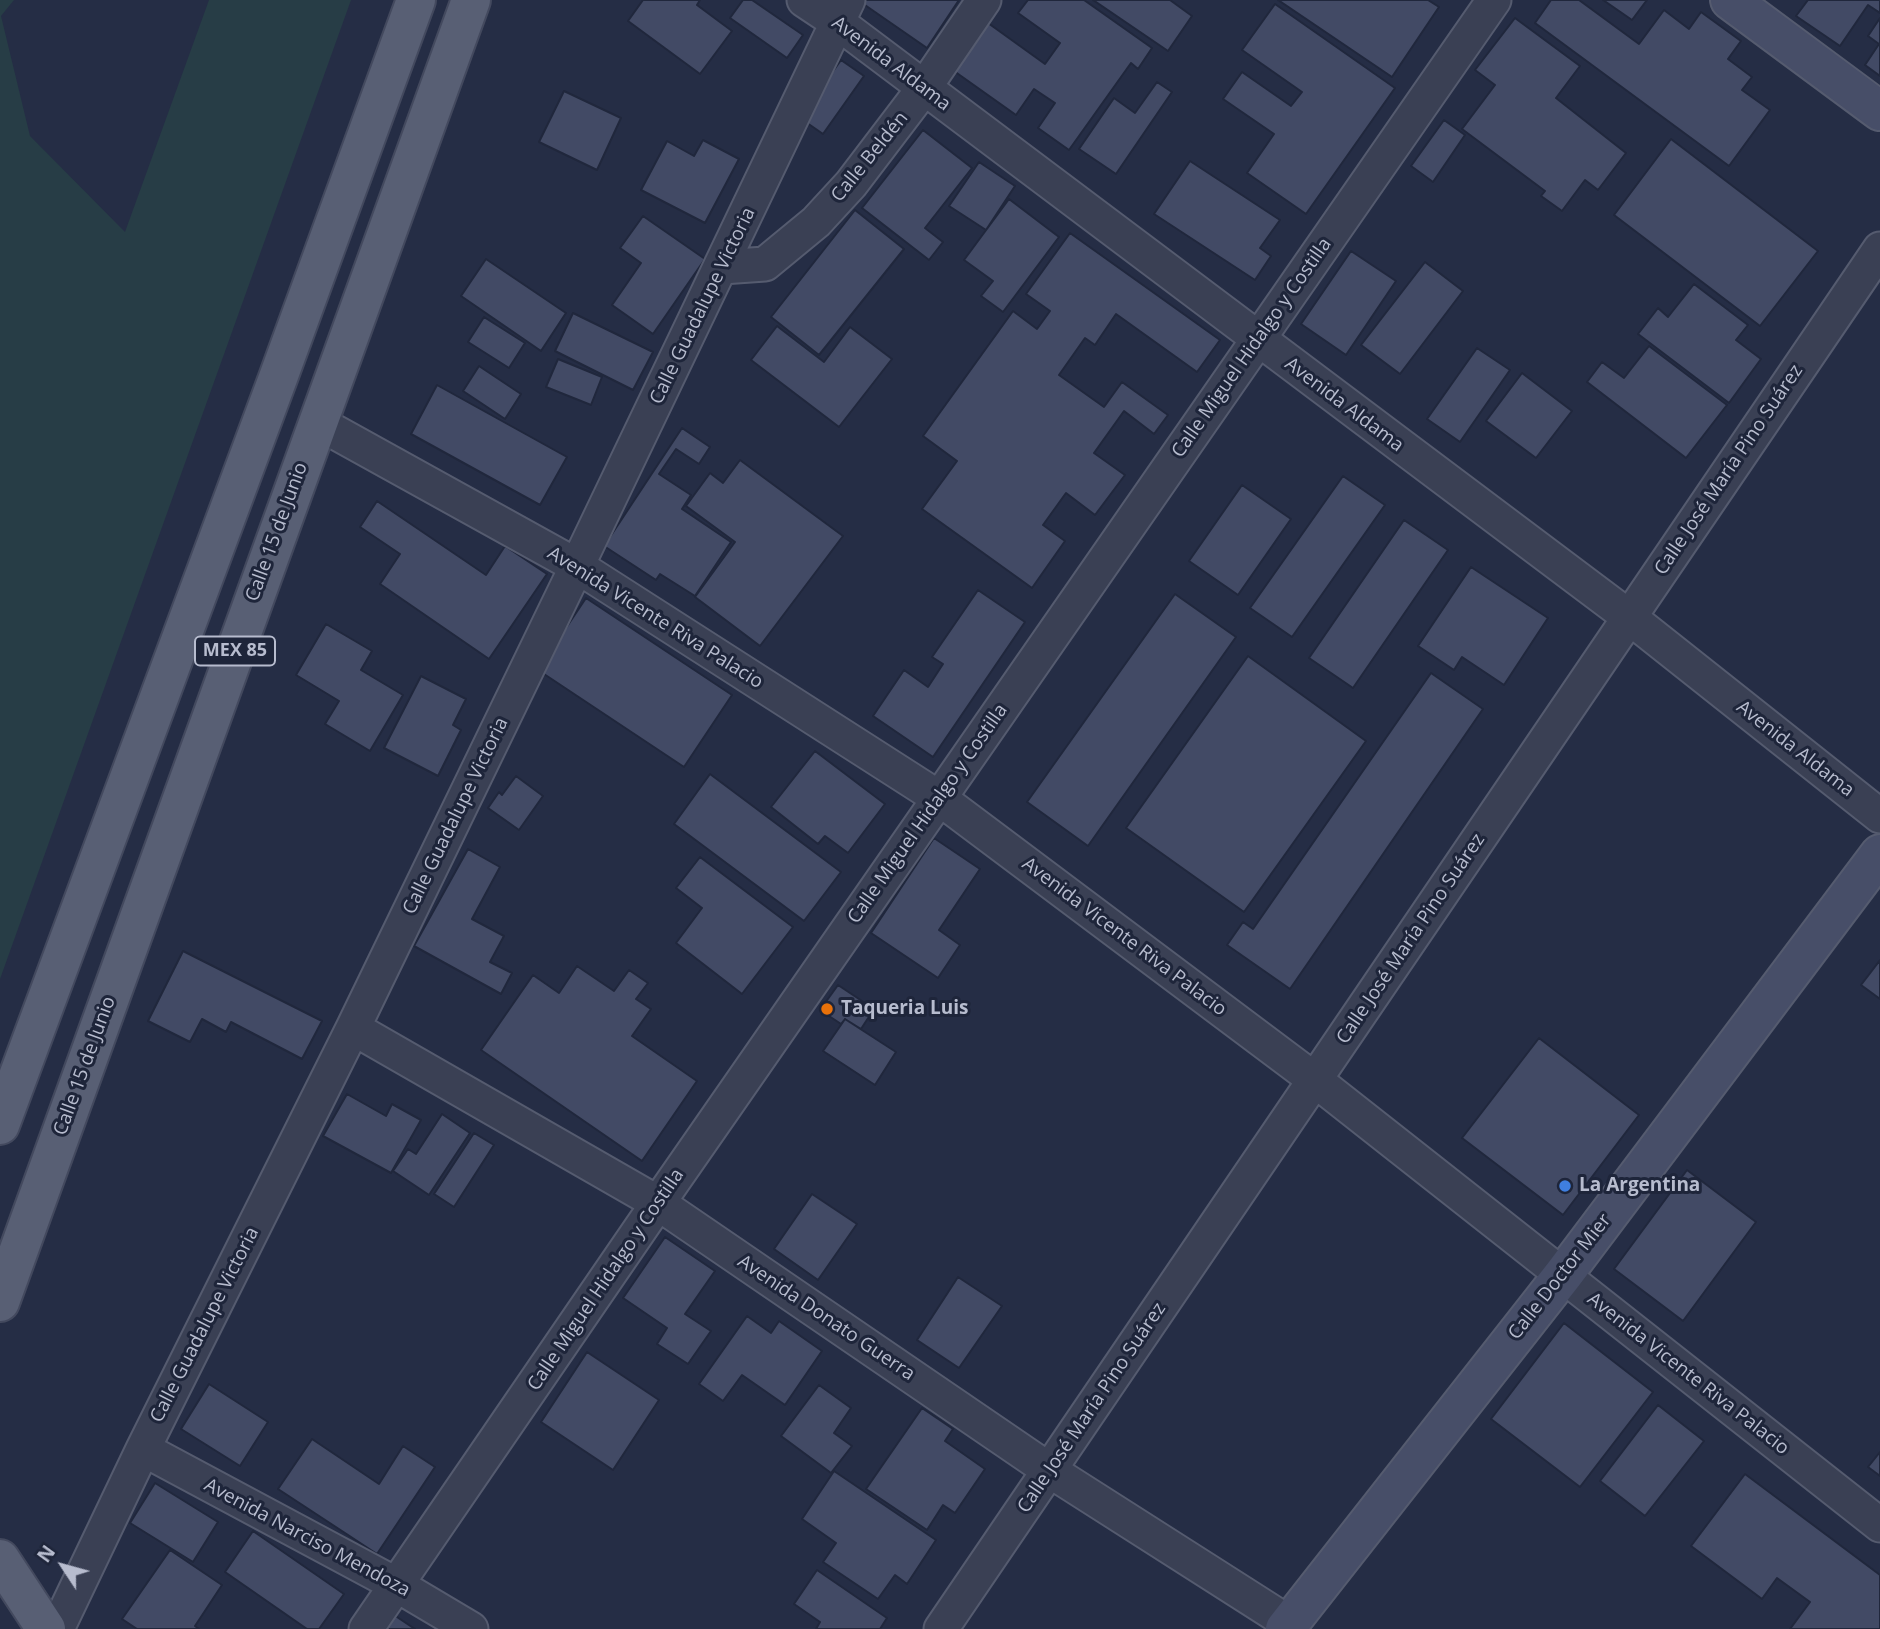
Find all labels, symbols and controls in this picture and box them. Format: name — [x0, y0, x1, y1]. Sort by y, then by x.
street label: Avenida Aldama — [827, 12, 955, 116]
street label: Calle Beldén — [827, 107, 913, 207]
street label: Calle Guadalupe Victoria — [645, 204, 761, 408]
street label: Calle Miguel Hidalgo y Costilla — [1167, 234, 1337, 462]
street label: Avenida Aldama — [1280, 353, 1408, 457]
street label: Calle José María Pino Suárez — [1650, 360, 1808, 580]
street label: Calle 15 de Junio — [241, 459, 313, 605]
street label: Avenida Vicente Riva Palacio — [543, 542, 767, 694]
road number: MEX 85 — [195, 636, 275, 666]
street label: Avenida Aldama — [1732, 696, 1858, 802]
street label: Calle Miguel Hidalgo y Costilla — [843, 700, 1013, 928]
street label: Calle Guadalupe Victoria — [398, 714, 514, 918]
street label: Calle José María Pino Suárez — [1332, 829, 1490, 1049]
street label: Avenida Vicente Riva Palacio — [1017, 853, 1231, 1021]
street label: Calle 15 de Junio — [49, 993, 121, 1139]
place label: Taqueria Luis — [841, 998, 969, 1020]
marker: Taqueria Luis — [819, 1001, 835, 1017]
street label: Calle Miguel Hidalgo y Costilla — [523, 1165, 689, 1395]
place label: La Argentina — [1579, 1175, 1700, 1197]
marker: La Argentina — [1557, 1178, 1573, 1194]
street label: Calle Doctor Mier — [1504, 1210, 1616, 1344]
street label: Calle Guadalupe Victoria — [146, 1224, 264, 1426]
street label: Avenida Donato Guerra — [733, 1250, 919, 1386]
street label: Avenida Vicente Riva Palacio — [1583, 1288, 1793, 1460]
street label: Calle José María Pino Suárez — [1013, 1298, 1171, 1518]
street label: Avenida Narciso Mendoza — [200, 1474, 414, 1602]
north arrow — [28, 1531, 98, 1601]
text: N — [31, 1540, 61, 1568]

